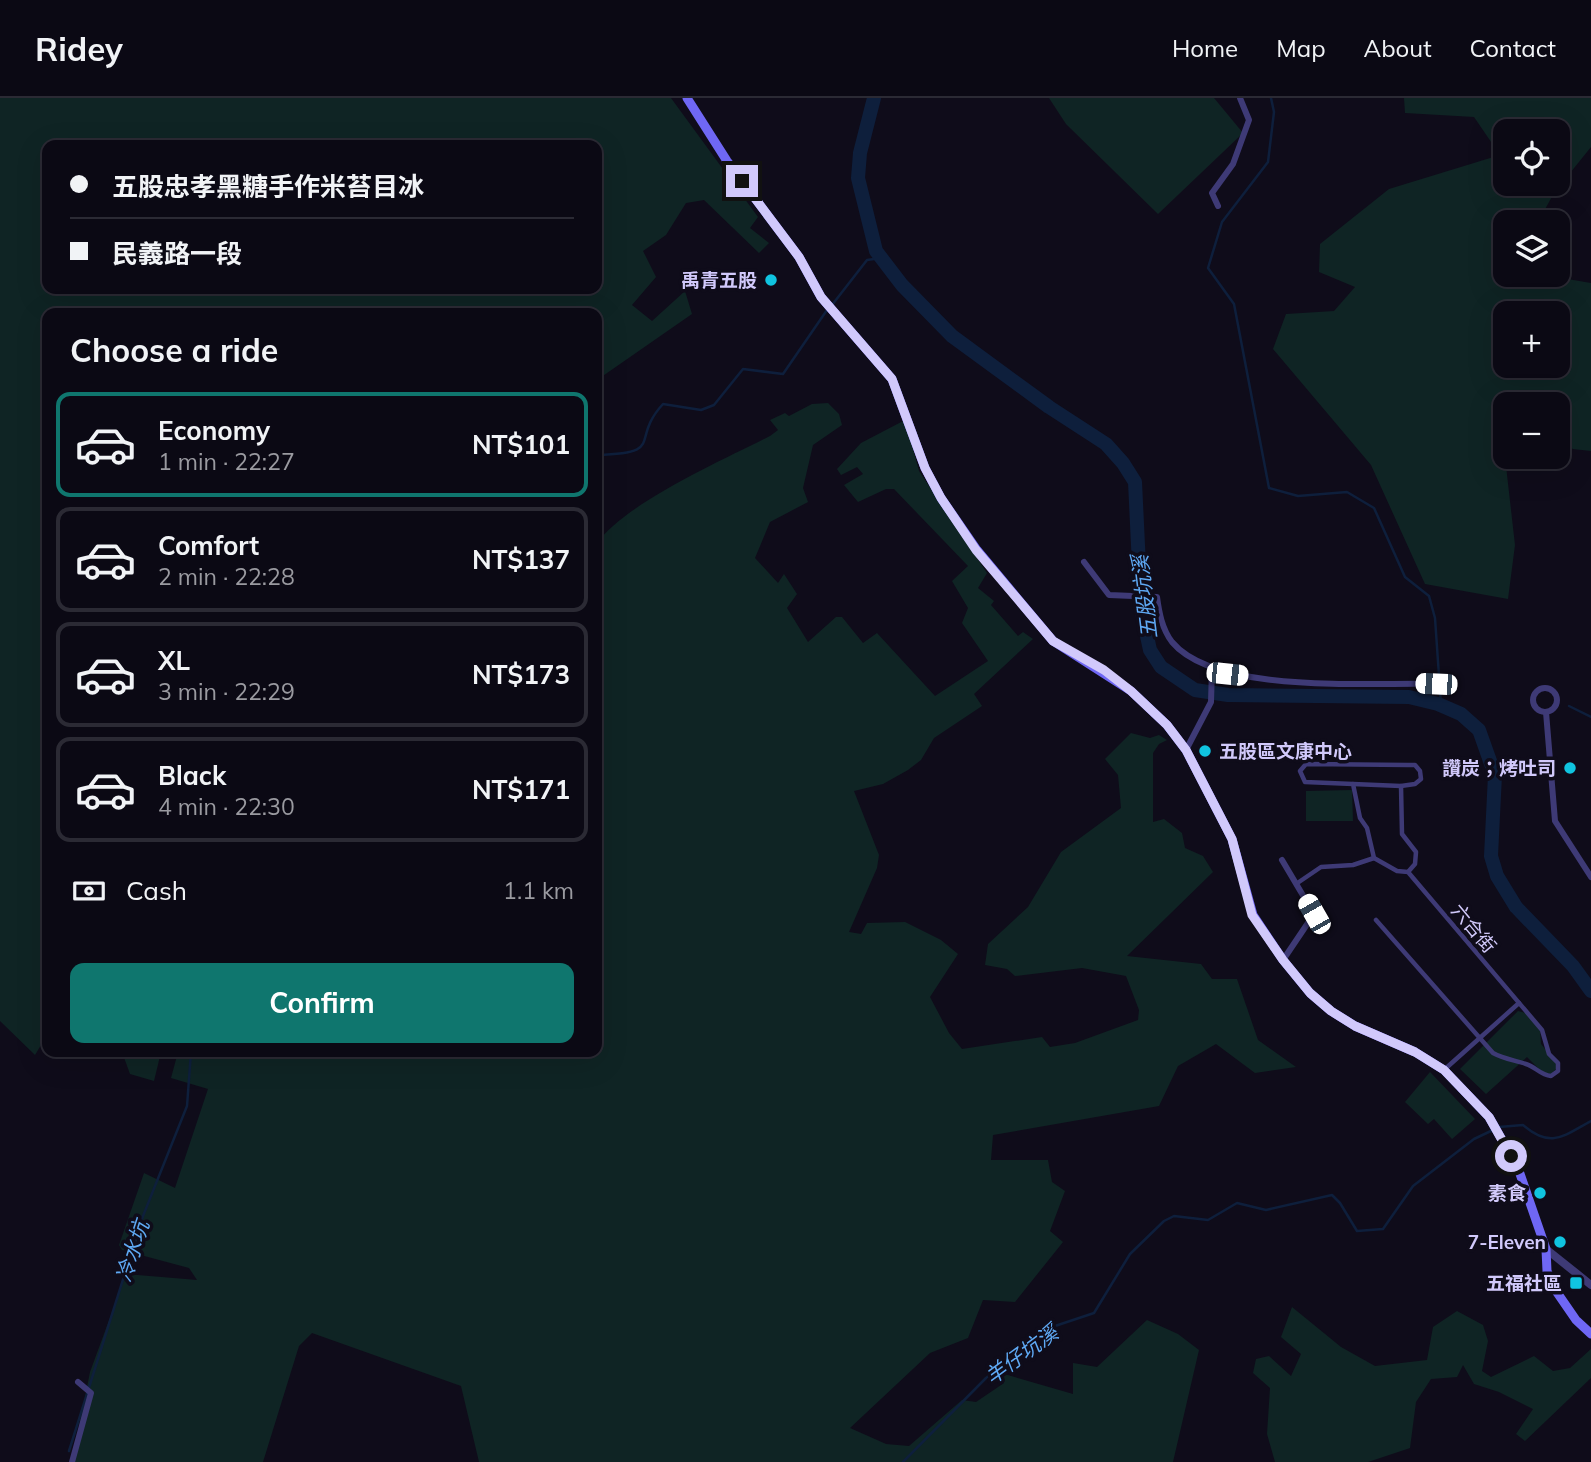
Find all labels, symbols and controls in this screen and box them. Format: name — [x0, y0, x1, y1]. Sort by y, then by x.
text: Ridey — [35, 28, 123, 69]
text: Home — [1172, 33, 1238, 63]
text: Map — [1276, 33, 1326, 63]
text: About — [1364, 33, 1432, 63]
text: Contact — [1470, 33, 1556, 63]
map controls — [1493, 119, 1570, 469]
button: locate — [1493, 119, 1570, 196]
route end — [726, 165, 758, 197]
text: 五股忠孝黑糖手作米苔目冰 — [112, 170, 424, 203]
button: layers — [1493, 210, 1570, 287]
text: 民義路一段 — [112, 237, 242, 270]
place label: 禹青五股 — [681, 268, 757, 292]
marker: 禹青五股 — [763, 272, 779, 288]
button: + — [1493, 301, 1570, 378]
text: Choose a ride — [70, 330, 278, 370]
button: − — [1493, 392, 1570, 469]
icon: car — [74, 413, 137, 476]
text: Economy — [158, 414, 270, 447]
text: NT$101 — [472, 428, 570, 461]
text: 1 min · 22:27 — [158, 447, 295, 476]
icon: car — [74, 528, 137, 591]
text: Comfort — [158, 529, 259, 562]
text: NT$137 — [472, 543, 570, 576]
water label: 五股坑溪 — [1126, 551, 1162, 640]
text: 2 min · 22:28 — [158, 562, 295, 591]
icon: car — [74, 643, 137, 706]
text: XL — [158, 644, 190, 677]
text: NT$173 — [472, 658, 570, 691]
car — [1206, 661, 1249, 687]
car — [1415, 673, 1458, 695]
text: 3 min · 22:29 — [158, 677, 295, 706]
place label: 五股區文康中心 — [1219, 739, 1352, 763]
marker: 五股區文康中心 — [1197, 743, 1213, 759]
place label: 讚炭；烤吐司 — [1442, 756, 1556, 780]
icon: car — [74, 758, 137, 821]
text: Black — [158, 759, 226, 792]
marker: 讚炭；烤吐司 — [1562, 760, 1578, 776]
text: NT$171 — [472, 773, 570, 806]
text: 4 min · 22:30 — [158, 792, 295, 821]
icon: cash — [70, 872, 108, 910]
text: Cash — [126, 874, 187, 907]
text: 1.1 km — [503, 876, 574, 905]
car — [1295, 891, 1334, 937]
street label: 六合街 — [1446, 898, 1502, 958]
button: Confirm — [70, 963, 574, 1043]
route start — [1495, 1140, 1527, 1172]
place label: 素食 — [1488, 1181, 1526, 1205]
marker: 素食 — [1532, 1185, 1548, 1201]
water label: 冷水坑 — [110, 1214, 155, 1285]
place label: 7-Eleven — [1468, 1230, 1546, 1254]
marker: 7-Eleven — [1552, 1234, 1568, 1250]
place label: 五福社區 — [1486, 1271, 1562, 1295]
marker: 五福社區 — [1568, 1275, 1584, 1291]
water label: 羊仔坑溪 — [979, 1317, 1065, 1389]

